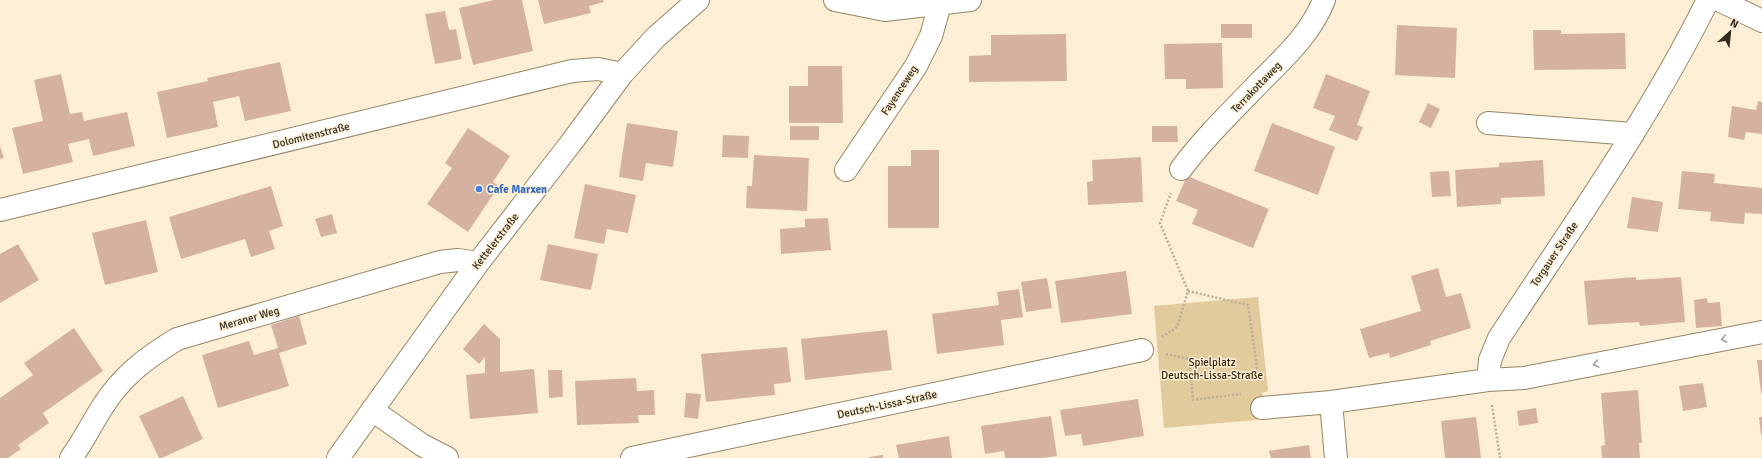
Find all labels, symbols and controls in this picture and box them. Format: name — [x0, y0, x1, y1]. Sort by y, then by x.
north arrow — [1710, 12, 1750, 52]
text: N — [1728, 16, 1741, 31]
street label: Terrakottaweg — [1228, 59, 1284, 116]
street label: Fayenceweg — [878, 63, 920, 118]
street label: Dolomitenstraße — [271, 120, 351, 151]
place label: Cafe Marxen — [487, 183, 547, 196]
marker: Cafe Marxen — [474, 184, 484, 194]
street label: Kettelerstraße — [469, 210, 522, 272]
street label: Torgauer Straße — [1528, 219, 1581, 289]
street label: Meraner Weg — [217, 304, 281, 333]
one-way arrow — [1721, 335, 1727, 343]
park label: Spielplatz Deutsch-Lissa-Straße — [1161, 356, 1263, 382]
one-way arrow — [1593, 359, 1599, 368]
street label: Deutsch-Lissa-Straße — [836, 388, 938, 421]

